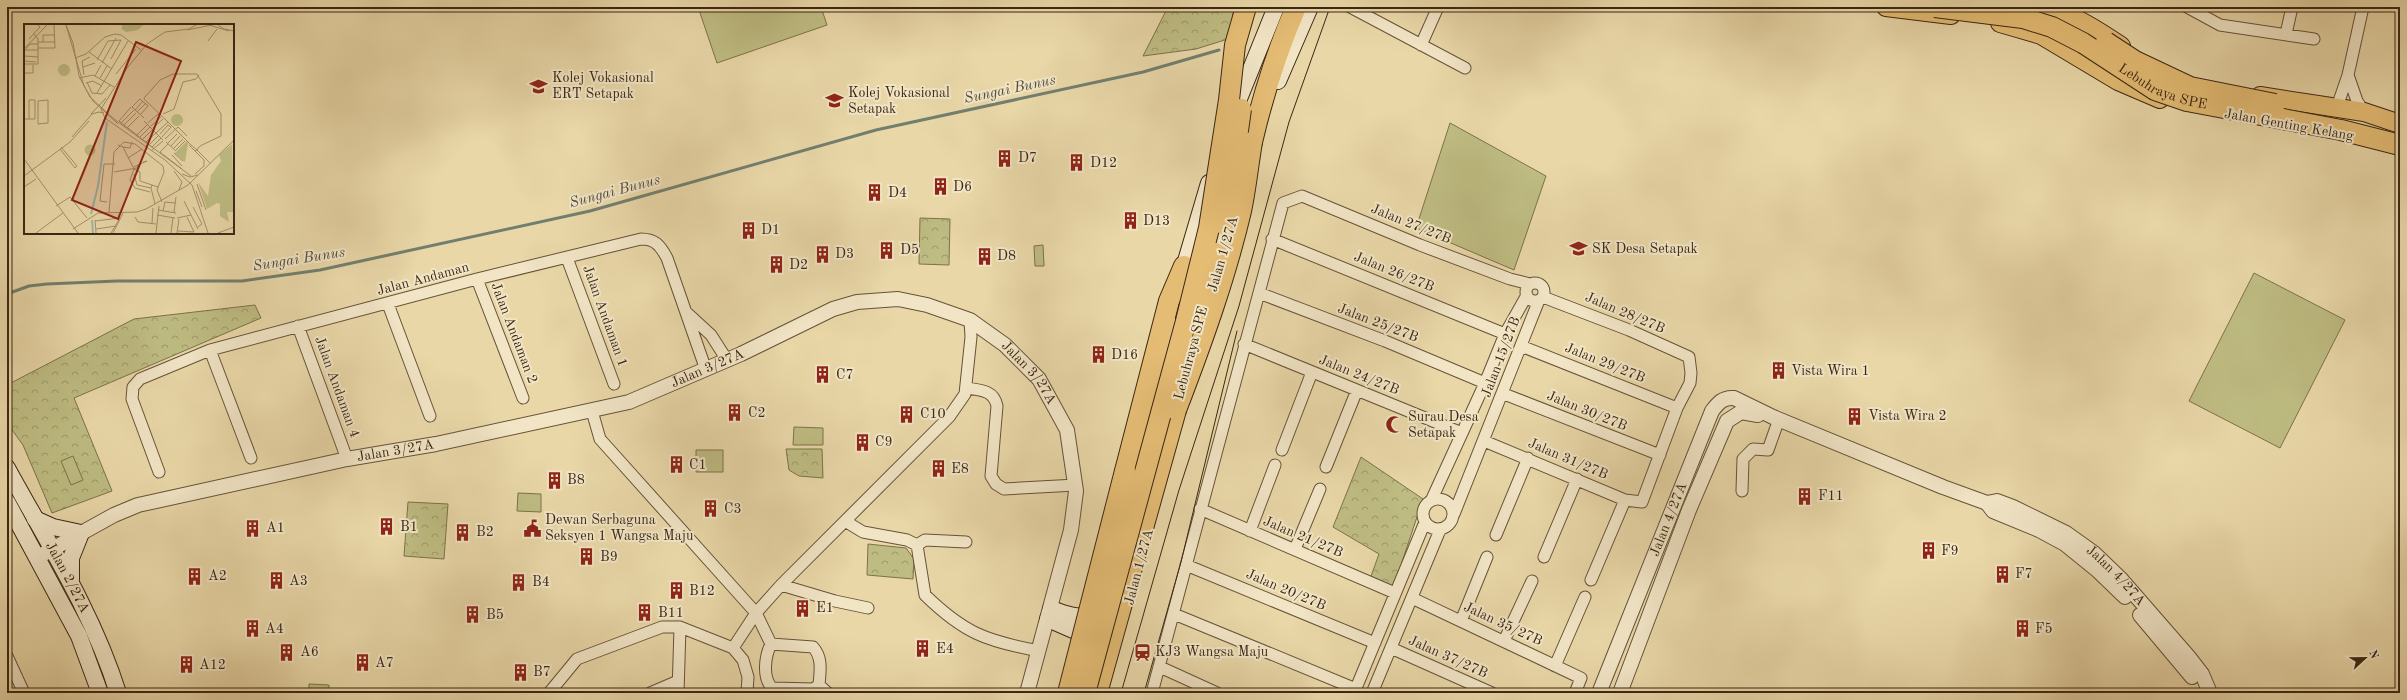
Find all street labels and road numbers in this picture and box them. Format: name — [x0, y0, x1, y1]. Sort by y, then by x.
street label: Lebuhraya SPE — [2116, 61, 2208, 112]
street label: Jalan Genting Kelang — [2223, 107, 2355, 143]
street label: Jalan 27/27B — [1369, 202, 1453, 246]
street label: Jalan 1/27A — [1206, 214, 1241, 293]
street label: Jalan 26/27B — [1352, 250, 1436, 294]
street label: Jalan Andaman — [375, 260, 471, 298]
street label: Jalan Andaman 1 — [580, 263, 630, 369]
street label: Jalan Andaman 2 — [488, 281, 540, 385]
street label: Jalan 28/27B — [1583, 290, 1667, 336]
street label: Jalan 25/27B — [1336, 301, 1420, 345]
street label: Lebuhraya SPE — [1172, 305, 1210, 401]
street label: Jalan 15/27B — [1479, 315, 1523, 399]
street label: Jalan Andaman 4 — [312, 334, 362, 440]
street label: Jalan 3/27A — [999, 339, 1059, 407]
street label: Jalan 29/27B — [1563, 341, 1647, 385]
street label: Jalan 3/27A — [669, 346, 746, 390]
street label: Jalan 24/27B — [1317, 353, 1401, 397]
street label: Jalan 30/27B — [1545, 389, 1629, 433]
street label: Jalan 31/27B — [1526, 436, 1610, 482]
street label: Jalan 3/27A — [356, 437, 435, 464]
street label: Jalan 4/27A — [1648, 480, 1690, 558]
street label: Jalan 21/27B — [1261, 514, 1345, 560]
street label: Jalan 1/27A — [1122, 527, 1156, 606]
street label: Jalan 2/27A — [43, 540, 92, 615]
street label: Jalan 4/27A — [2084, 543, 2148, 609]
street label: Jalan 20/27B — [1244, 567, 1328, 613]
street label: Jalan 35/27B — [1461, 600, 1545, 648]
street label: Jalan 37/27B — [1406, 633, 1490, 681]

